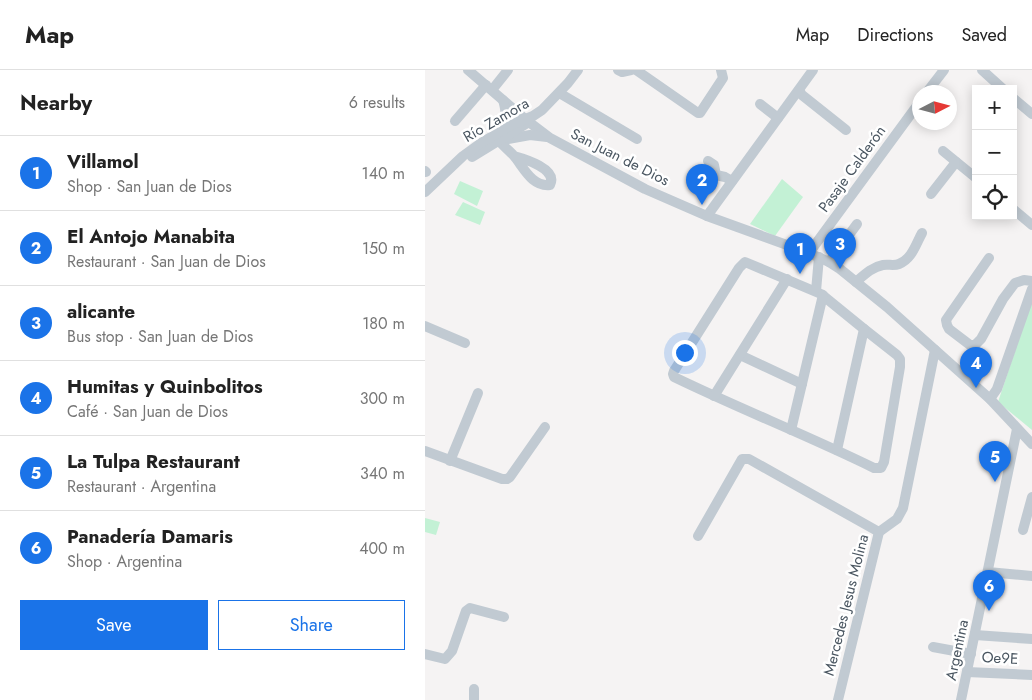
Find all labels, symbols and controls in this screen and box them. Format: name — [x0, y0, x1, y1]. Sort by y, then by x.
text: Map — [25, 17, 74, 52]
text: Map — [796, 22, 829, 48]
text: Directions — [857, 22, 933, 48]
text: Saved — [961, 22, 1007, 48]
north arrow — [912, 85, 957, 130]
map controls — [972, 85, 1017, 220]
button: + — [972, 85, 1017, 130]
text: Nearby — [20, 88, 92, 118]
text: 6 results — [349, 91, 405, 114]
street label: Río Zamora — [459, 92, 533, 148]
street label: Pasaje Calderón — [813, 121, 891, 217]
street label: San Juan de Dios — [567, 123, 673, 191]
button: − — [972, 130, 1017, 175]
text: Villamol — [67, 148, 139, 175]
text: 1 — [32, 162, 40, 185]
text: 140 m — [362, 162, 405, 185]
pin: 2 — [686, 164, 718, 205]
text: Shop · San Juan de Dios — [67, 175, 232, 198]
button: locate — [972, 175, 1017, 220]
text: El Antojo Manabita — [67, 223, 235, 250]
pin: 3 — [824, 228, 856, 269]
pin: 1 — [784, 233, 816, 274]
text: 2 — [31, 237, 41, 260]
text: 150 m — [362, 237, 405, 260]
text: Restaurant · San Juan de Dios — [67, 250, 266, 273]
text: alicante — [67, 298, 135, 325]
text: 3 — [31, 312, 41, 335]
text: 180 m — [362, 312, 405, 335]
text: Bus stop · San Juan de Dios — [67, 325, 253, 348]
your location — [672, 340, 698, 366]
pin: 4 — [960, 347, 992, 388]
text: Humitas y Quinbolitos — [67, 373, 263, 400]
text: 4 — [30, 387, 42, 410]
text: 300 m — [360, 387, 405, 410]
text: Café · San Juan de Dios — [67, 400, 228, 423]
pin: 5 — [979, 441, 1011, 482]
text: La Tulpa Restaurant — [67, 448, 240, 475]
text: 5 — [31, 462, 41, 485]
text: 340 m — [360, 462, 405, 485]
text: Restaurant · Argentina — [67, 475, 216, 498]
text: Panadería Damaris — [67, 523, 233, 550]
street label: Mercedes Jesus Molina — [818, 532, 874, 678]
text: 6 — [31, 537, 41, 560]
text: 400 m — [359, 537, 405, 560]
text: Shop · Argentina — [67, 550, 182, 573]
pin: 6 — [973, 570, 1005, 611]
button: Save — [20, 600, 208, 650]
button: Share — [218, 600, 405, 650]
street label: Argentina — [940, 618, 974, 682]
street label: Oe9E — [981, 646, 1019, 670]

